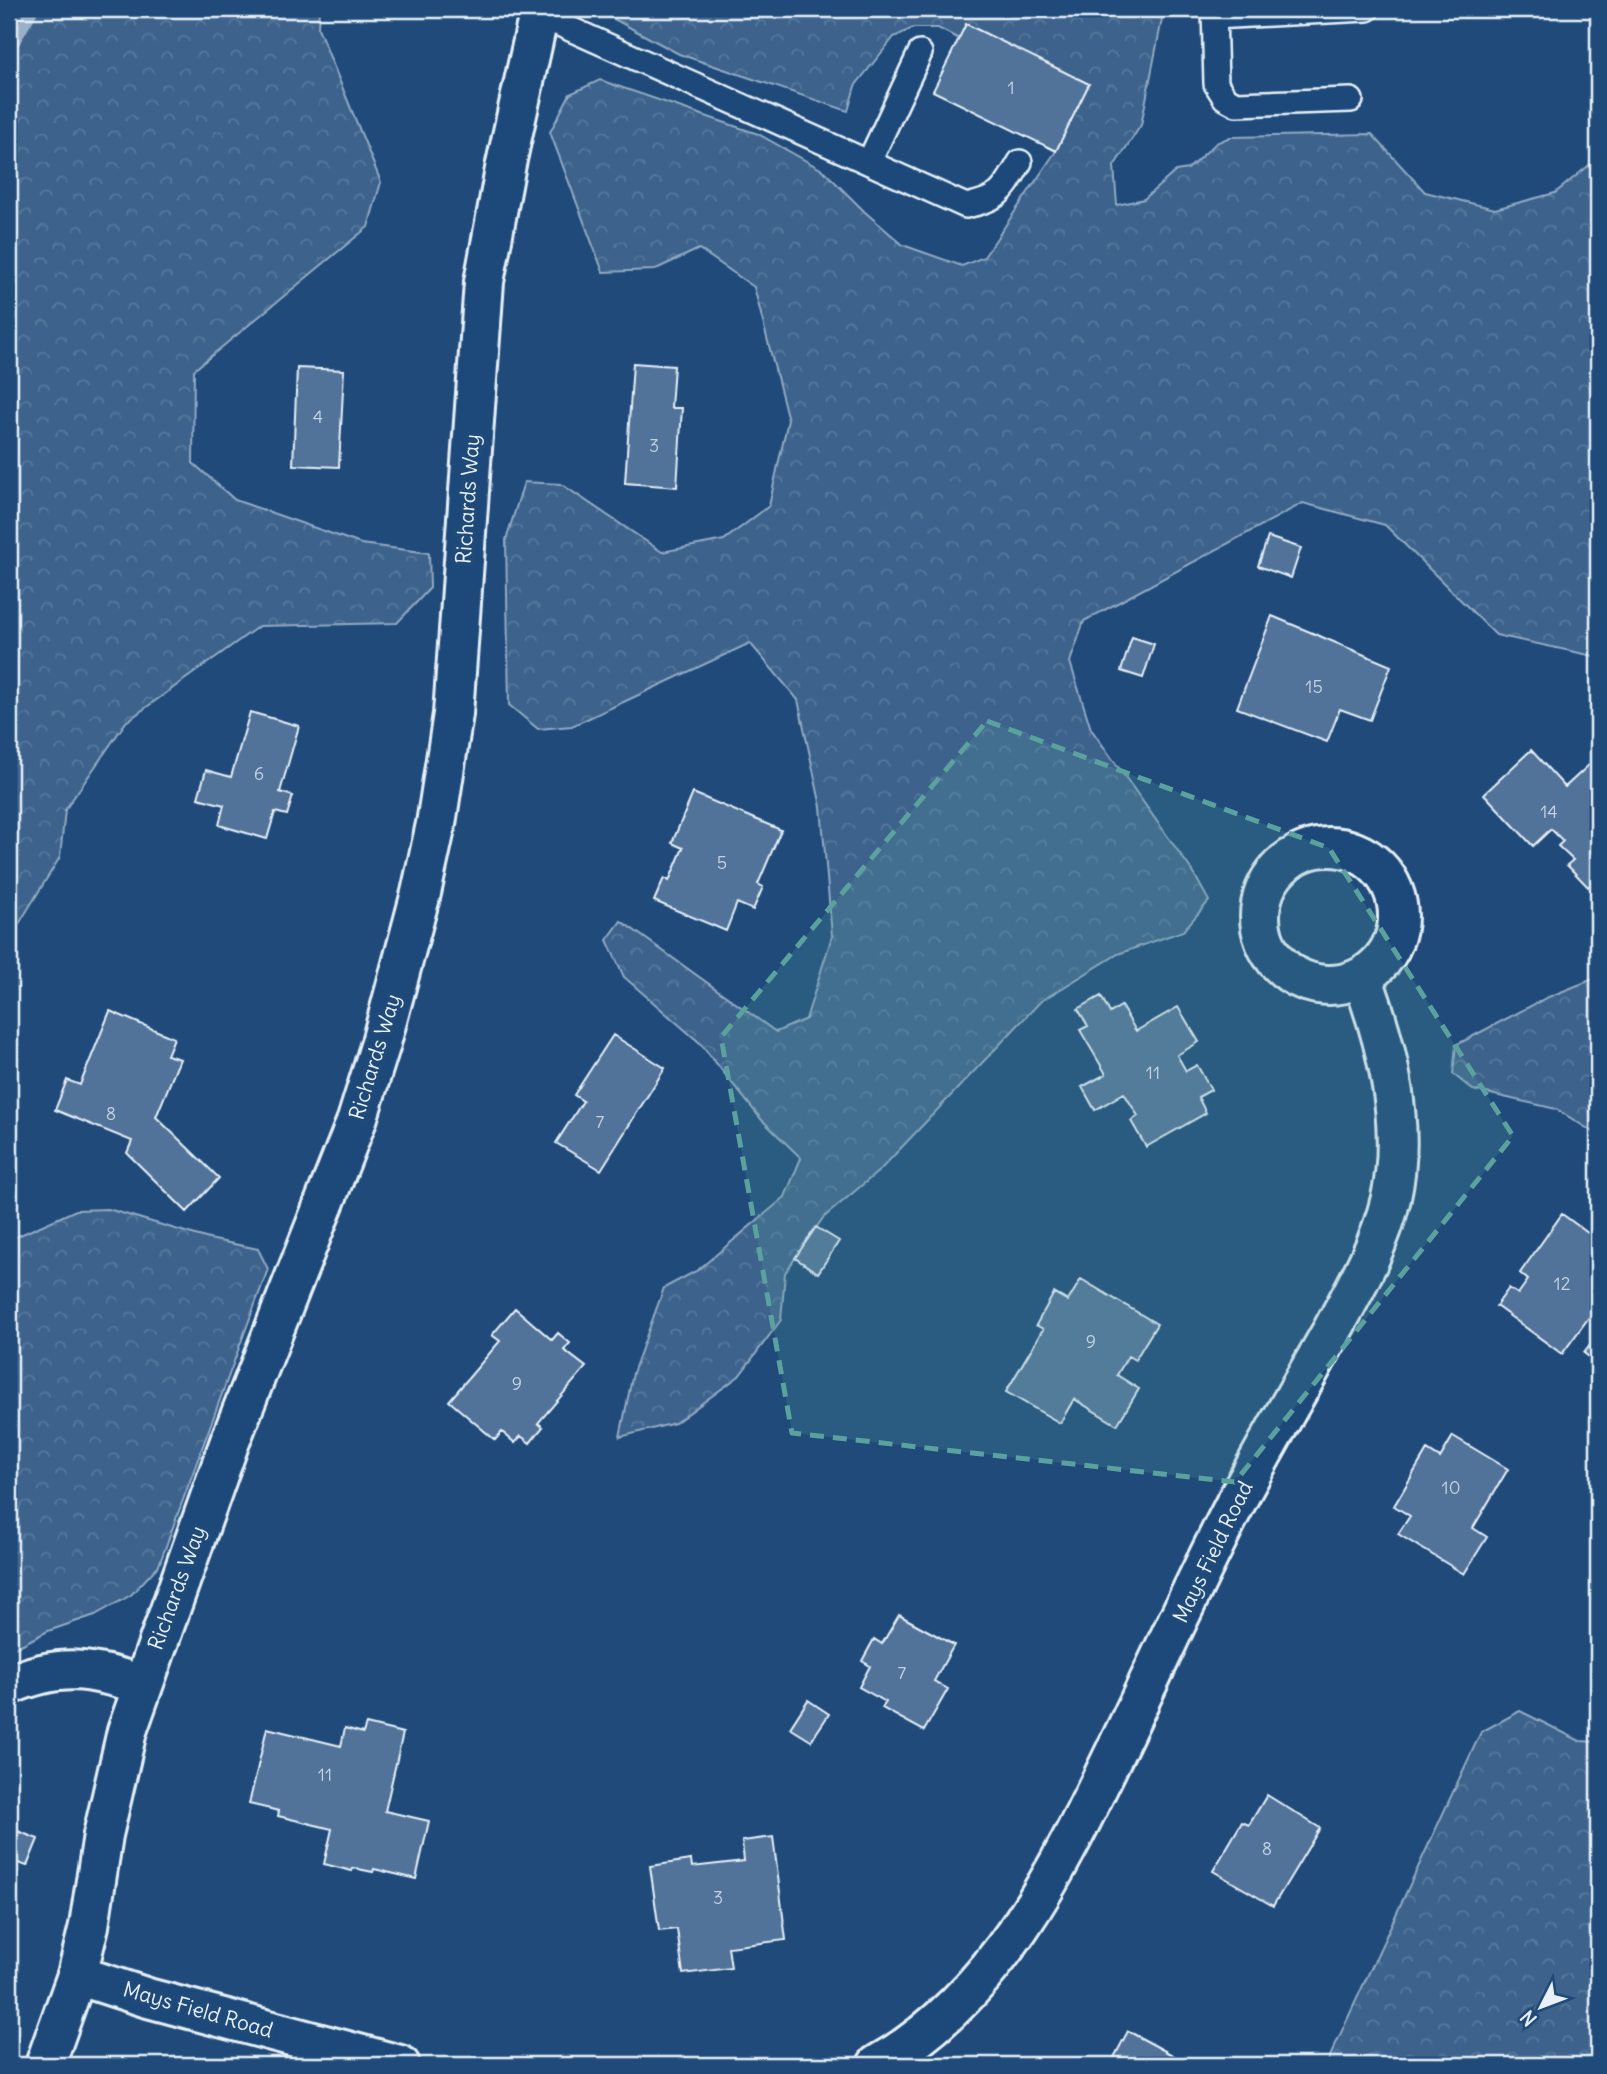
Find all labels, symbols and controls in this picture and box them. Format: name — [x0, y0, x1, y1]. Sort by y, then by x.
house number: 1 — [1007, 76, 1015, 99]
house number: 4 — [313, 405, 323, 428]
street label: Richards Way — [449, 433, 486, 565]
house number: 3 — [649, 434, 659, 457]
house number: 15 — [1305, 675, 1323, 698]
house number: 6 — [254, 762, 264, 785]
house number: 14 — [1540, 800, 1558, 823]
house number: 5 — [717, 851, 727, 874]
street label: Richards Way — [343, 991, 406, 1123]
house number: 11 — [1146, 1061, 1160, 1084]
house number: 8 — [106, 1102, 116, 1125]
house number: 7 — [596, 1110, 605, 1133]
house number: 12 — [1553, 1272, 1571, 1295]
house number: 9 — [1086, 1330, 1096, 1353]
house number: 9 — [512, 1372, 522, 1395]
street label: Mays Field Road — [1167, 1476, 1259, 1627]
house number: 10 — [1442, 1476, 1461, 1499]
street label: Richards Way — [142, 1522, 212, 1654]
house number: 7 — [898, 1661, 907, 1684]
house number: 11 — [318, 1763, 332, 1786]
house number: 8 — [1262, 1837, 1272, 1860]
house number: 3 — [713, 1886, 723, 1909]
north arrow — [1506, 1972, 1576, 2042]
street label: Mays Field Road — [120, 1975, 276, 2044]
text: N — [1515, 2005, 1542, 2031]

